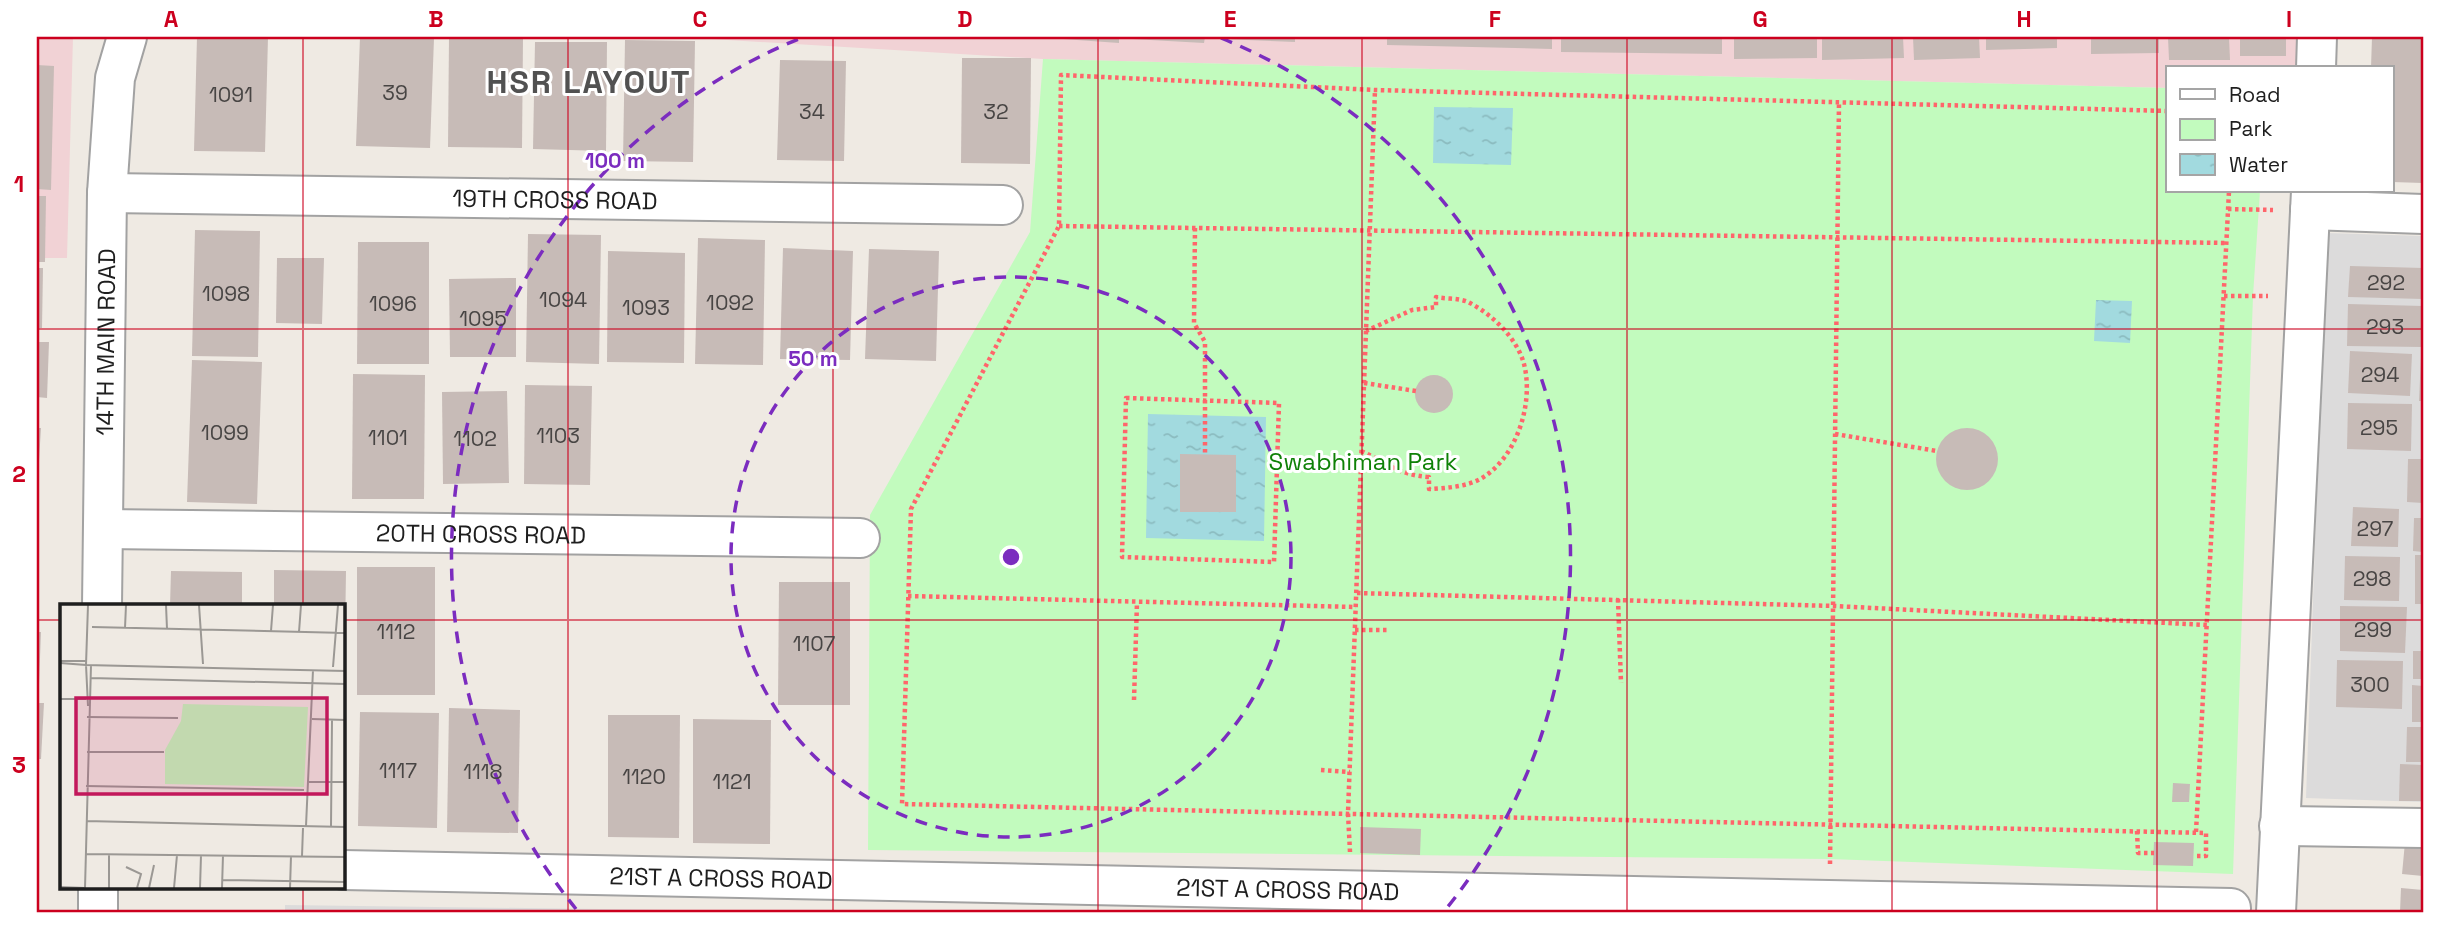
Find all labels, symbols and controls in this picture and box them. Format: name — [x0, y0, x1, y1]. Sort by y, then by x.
text: A — [164, 4, 179, 34]
text: B — [428, 4, 444, 34]
text: C — [693, 4, 707, 34]
text: D — [957, 4, 973, 34]
text: E — [1224, 4, 1236, 34]
text: F — [1489, 4, 1501, 34]
text: G — [1752, 4, 1768, 34]
text: H — [2016, 4, 2032, 34]
text: I — [2286, 4, 2292, 34]
district label: HSR LAYOUT — [486, 62, 692, 102]
legend — [2166, 66, 2394, 192]
house number: 39 — [382, 79, 408, 106]
house number: 1091 — [209, 81, 253, 108]
text: Road — [2229, 81, 2281, 108]
house number: 34 — [799, 98, 825, 125]
house number: 32 — [983, 98, 1009, 125]
text: Park — [2229, 115, 2273, 142]
text: 100 m — [585, 147, 645, 174]
text: Water — [2229, 151, 2288, 178]
text: 1 — [14, 169, 24, 199]
street label: 19TH CROSS ROAD — [452, 182, 658, 216]
street label: 14TH MAIN ROAD — [89, 248, 122, 436]
house number: 292 — [2367, 269, 2405, 296]
house number: 1098 — [202, 280, 250, 307]
house number: 1094 — [539, 286, 587, 313]
house number: 1092 — [706, 289, 754, 316]
house number: 1096 — [369, 290, 417, 317]
house number: 1093 — [622, 294, 670, 321]
house number: 1095 — [459, 305, 507, 332]
house number: 293 — [2366, 313, 2404, 340]
text: 50 m — [788, 345, 838, 372]
house number: 294 — [2361, 361, 2399, 388]
house number: 295 — [2360, 414, 2398, 441]
house number: 1099 — [201, 419, 249, 446]
house number: 1103 — [536, 422, 580, 449]
house number: 1101 — [368, 424, 408, 451]
house number: 1102 — [453, 425, 497, 452]
park label: Swabhiman Park — [1269, 446, 1457, 477]
text: 2 — [12, 459, 26, 489]
house number: 297 — [2357, 515, 2394, 542]
street label: 20TH CROSS ROAD — [376, 517, 586, 550]
centre of rings — [999, 545, 1023, 569]
house number: 298 — [2353, 565, 2391, 592]
inset map — [60, 604, 345, 890]
house number: 299 — [2354, 616, 2392, 643]
house number: 1112 — [377, 618, 416, 645]
house number: 1107 — [793, 630, 835, 657]
house number: 300 — [2350, 671, 2390, 698]
text: 3 — [12, 750, 26, 780]
house number: 1117 — [379, 757, 417, 784]
house number: 1118 — [463, 758, 503, 785]
house number: 1120 — [622, 763, 666, 790]
house number: 1121 — [713, 768, 752, 795]
street label: 21ST A CROSS ROAD — [609, 860, 833, 895]
street label: 21ST A CROSS ROAD — [1176, 871, 1400, 907]

